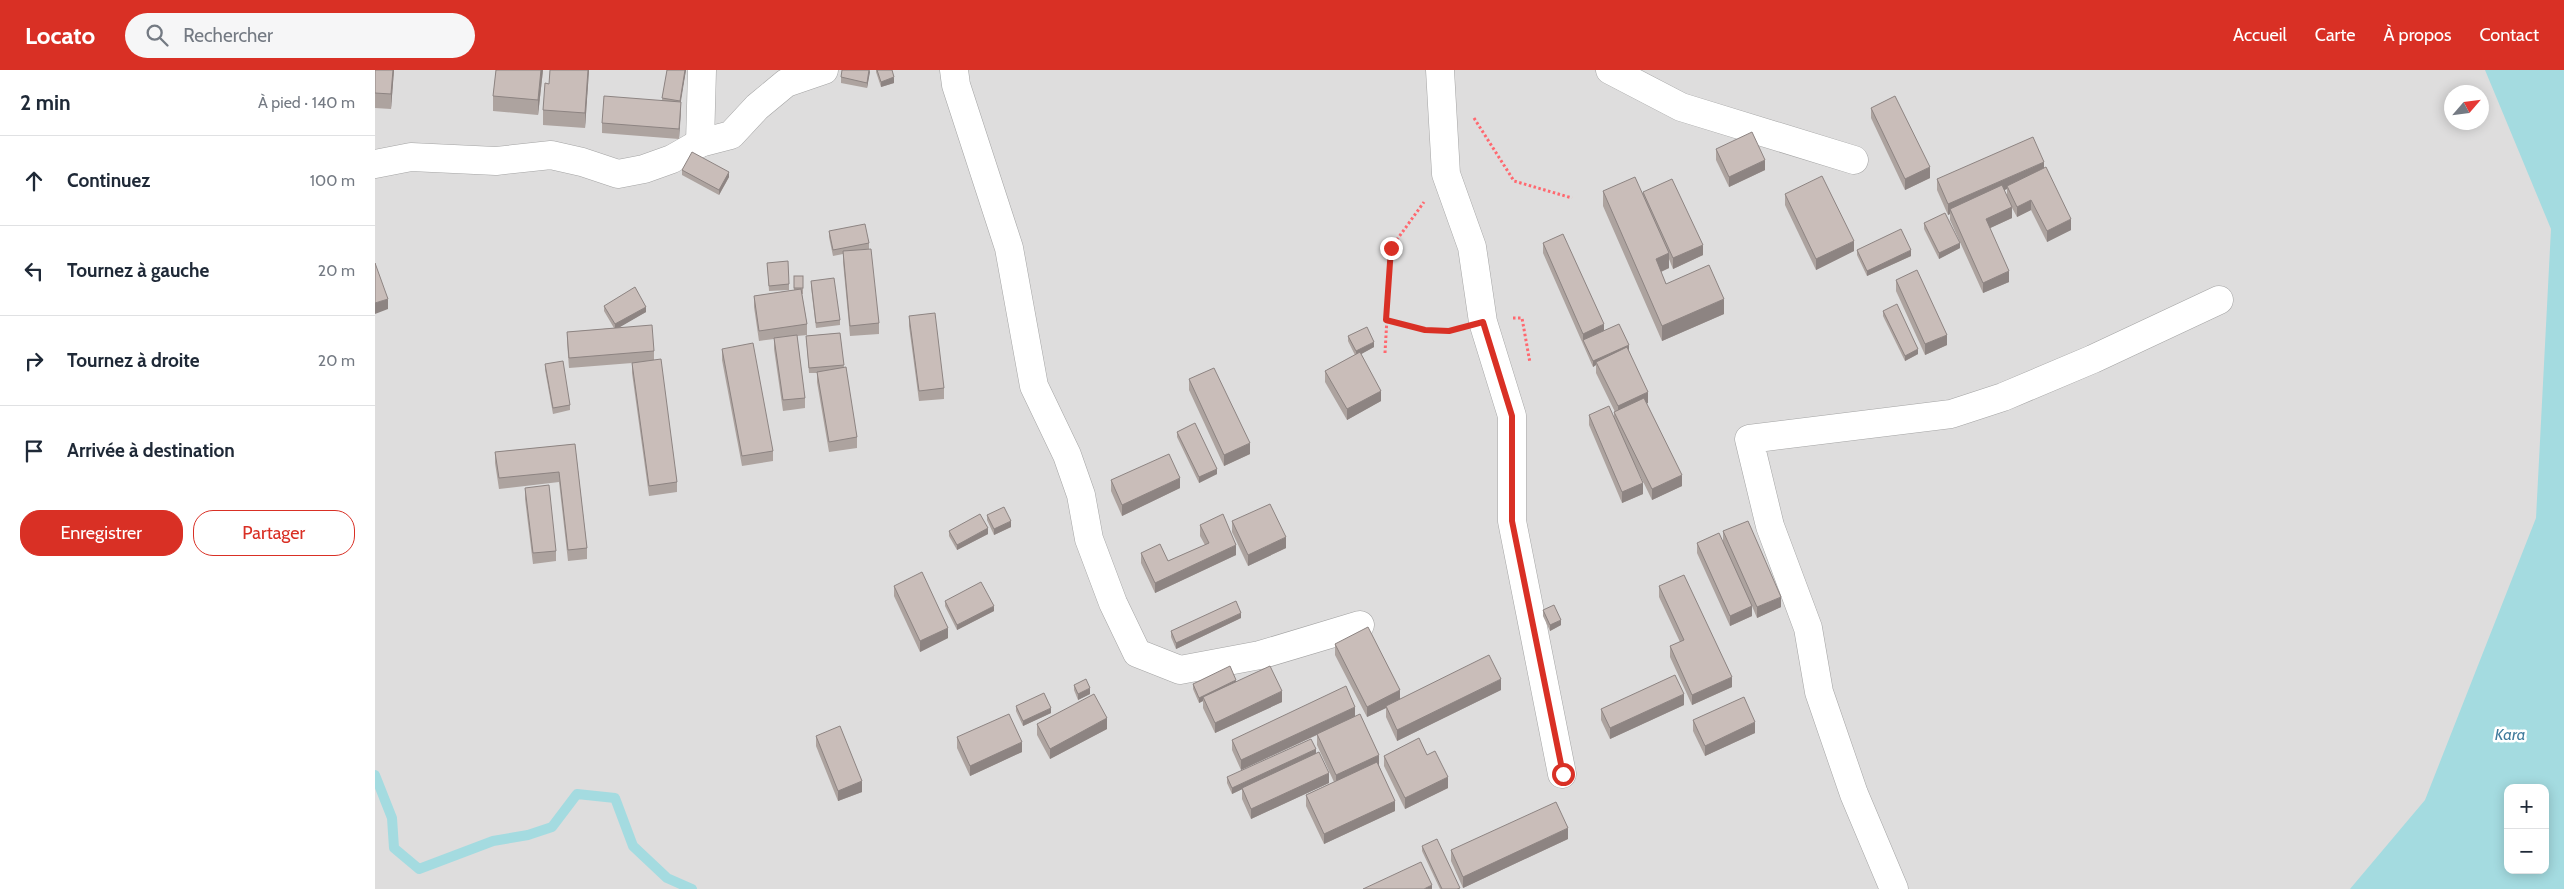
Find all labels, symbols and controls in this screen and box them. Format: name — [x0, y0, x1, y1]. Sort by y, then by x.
search box — [125, 13, 475, 58]
text: Locato — [25, 21, 95, 50]
icon: search — [143, 21, 171, 49]
text: Rechercher — [183, 24, 273, 47]
text: Accueil — [2233, 24, 2287, 46]
text: Carte — [2315, 24, 2355, 46]
text: À propos — [2383, 24, 2451, 46]
text: Contact — [2479, 24, 2539, 46]
north arrow — [2444, 85, 2489, 130]
text: 2 min — [20, 90, 71, 115]
text: À pied · 140 m — [258, 93, 355, 112]
icon: ahead — [20, 167, 48, 195]
text: Continuez — [67, 169, 150, 192]
text: 100 m — [310, 171, 355, 190]
route end — [1380, 237, 1403, 260]
icon: left — [20, 257, 48, 285]
text: Tournez à gauche — [67, 259, 209, 282]
text: 20 m — [318, 261, 355, 280]
icon: right — [20, 347, 48, 375]
text: Tournez à droite — [67, 349, 200, 372]
text: 20 m — [318, 351, 355, 370]
icon: arrive — [20, 437, 48, 465]
text: Arrivée à destination — [67, 439, 235, 462]
button: Enregistrer — [20, 510, 183, 556]
button: Partager — [193, 510, 355, 556]
water label: Kara — [2495, 725, 2525, 744]
route start — [1552, 763, 1575, 786]
map controls — [2504, 784, 2549, 874]
button: + — [2504, 784, 2549, 829]
button: − — [2504, 829, 2549, 874]

